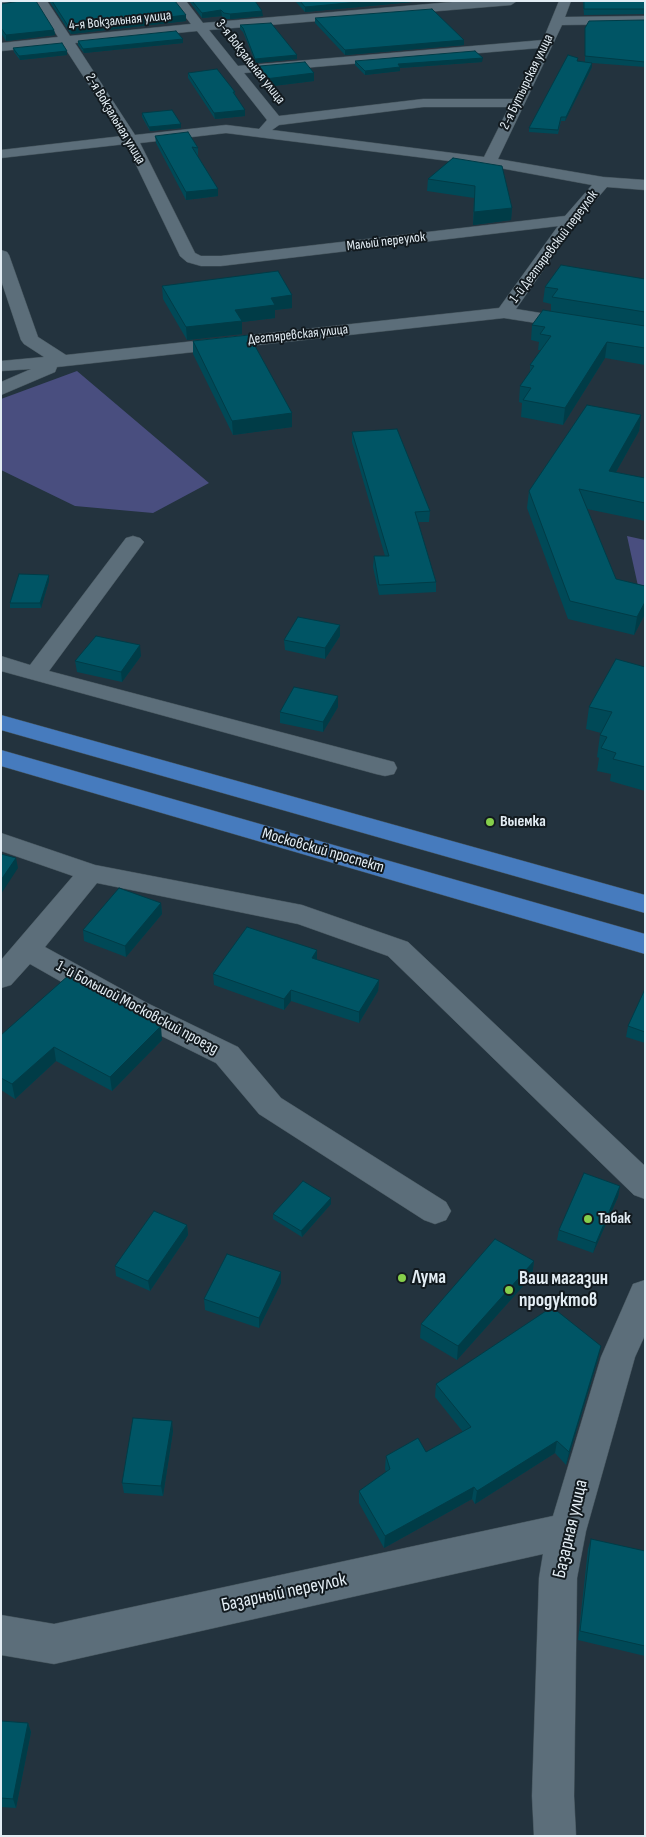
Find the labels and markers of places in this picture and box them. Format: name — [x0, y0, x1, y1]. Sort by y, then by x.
place label: Выемка — [500, 812, 546, 832]
marker: Выемка — [484, 816, 496, 828]
place label: Табак — [598, 1209, 631, 1229]
marker: Табак — [582, 1213, 594, 1225]
place label: Лума — [412, 1267, 446, 1289]
place label: Ваш магазин продуктов — [519, 1268, 608, 1312]
marker: Лума — [396, 1272, 408, 1284]
marker: Ваш магазин продуктов — [503, 1284, 515, 1296]

